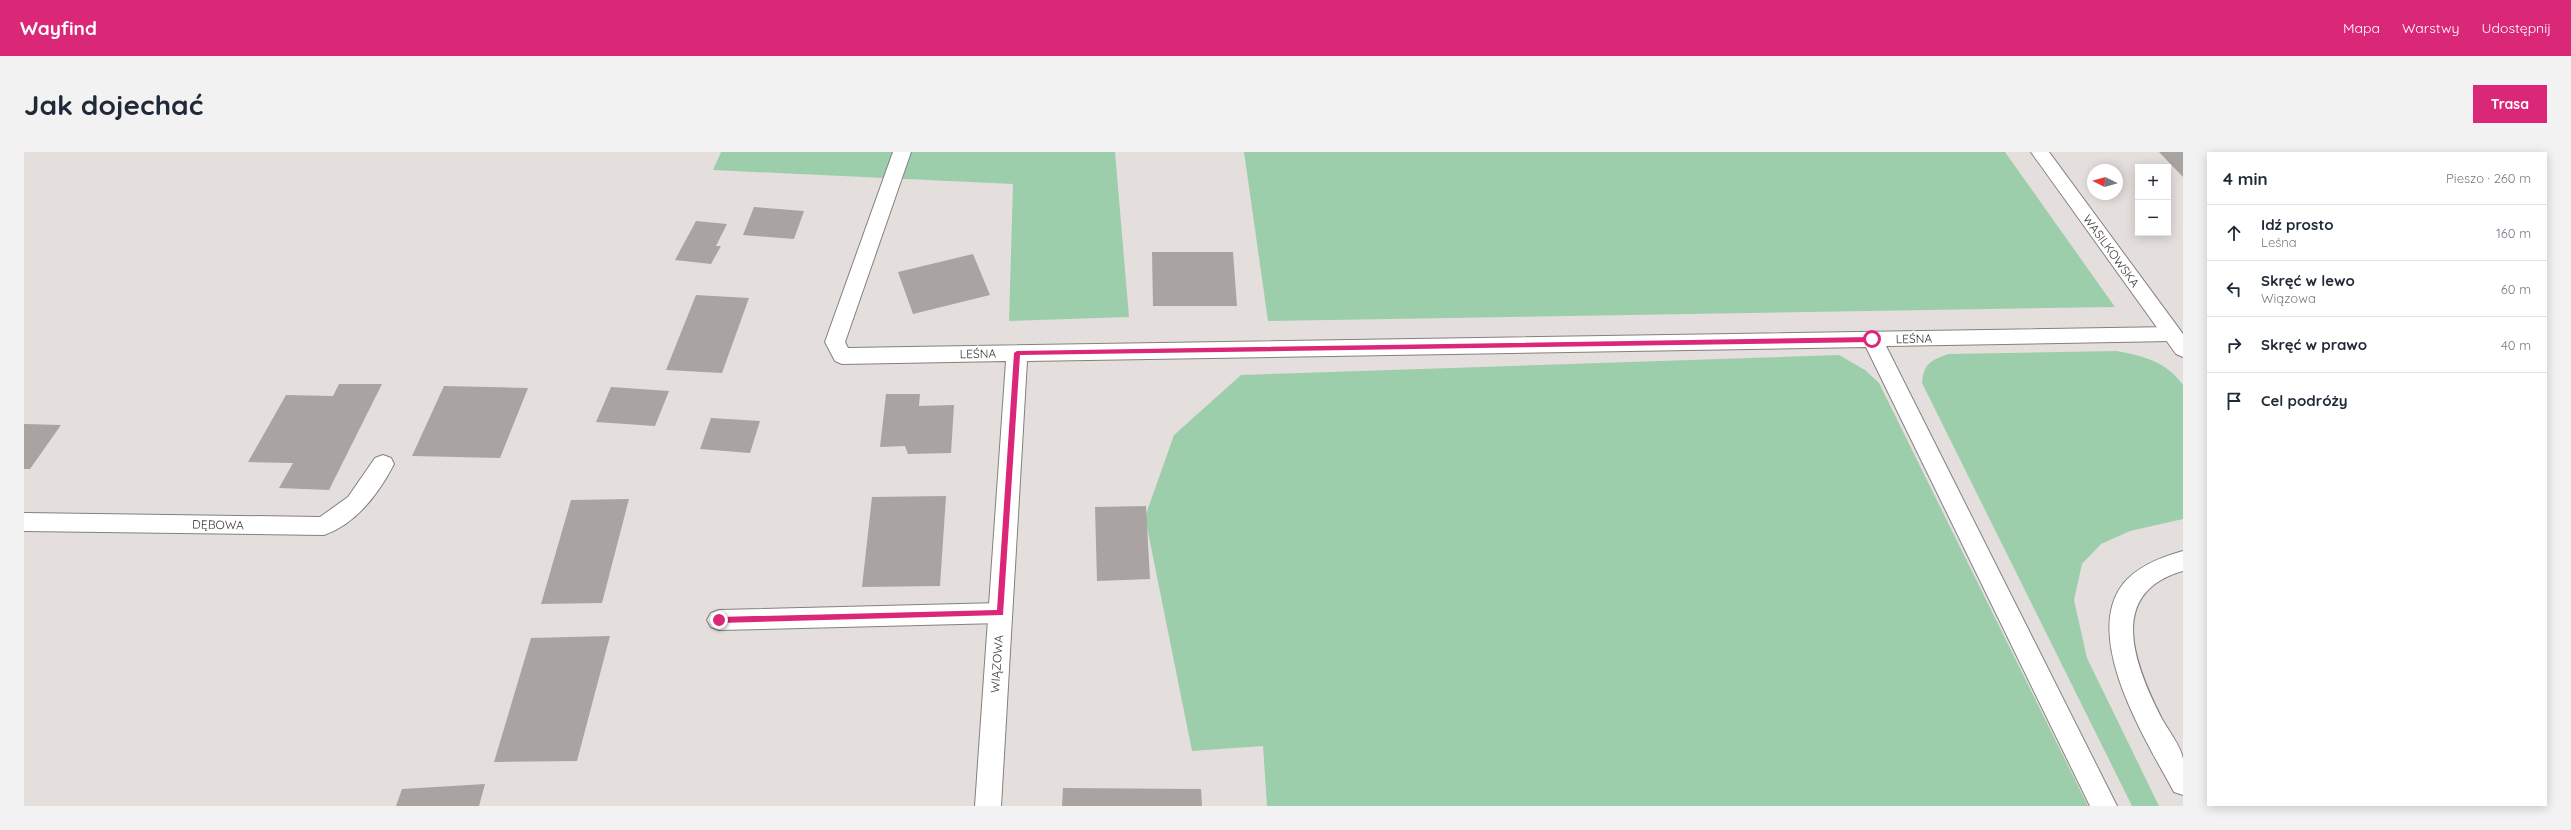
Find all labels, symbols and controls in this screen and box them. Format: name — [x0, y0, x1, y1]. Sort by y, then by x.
text: Wayfind — [20, 16, 97, 40]
text: Mapa — [2343, 19, 2380, 37]
text: Warstwy — [2402, 19, 2460, 37]
text: Udostępnij — [2482, 19, 2551, 37]
button: Trasa — [2473, 85, 2547, 123]
text: Jak dojechać — [24, 87, 203, 122]
north arrow — [2087, 164, 2123, 200]
map controls — [2135, 164, 2171, 236]
button: + — [2135, 164, 2171, 200]
text: 4 min — [2223, 168, 2268, 189]
text: Pieszo · 260 m — [2446, 170, 2531, 186]
button: − — [2135, 200, 2171, 236]
street label: WASILKOWSKA — [2080, 211, 2143, 290]
text: Idź prosto — [2261, 215, 2334, 234]
icon: ahead — [2223, 222, 2245, 244]
text: 160 m — [2496, 225, 2531, 241]
text: Leśna — [2261, 234, 2297, 250]
text: Skręć w lewo — [2261, 271, 2355, 290]
icon: left — [2223, 278, 2245, 300]
text: 60 m — [2501, 281, 2531, 297]
text: Wiązowa — [2261, 290, 2316, 306]
route start — [1863, 330, 1881, 348]
street label: LEŚNA — [1896, 331, 1933, 346]
icon: right — [2223, 334, 2245, 356]
text: Skręć w prawo — [2261, 335, 2367, 354]
text: 40 m — [2501, 337, 2531, 353]
street label: LEŚNA — [960, 346, 997, 361]
icon: arrive — [2223, 390, 2245, 412]
text: Cel podróży — [2261, 391, 2348, 410]
street label: DĘBOWA — [192, 517, 244, 532]
route end — [710, 611, 728, 629]
street label: WIĄZOWA — [987, 634, 1006, 694]

